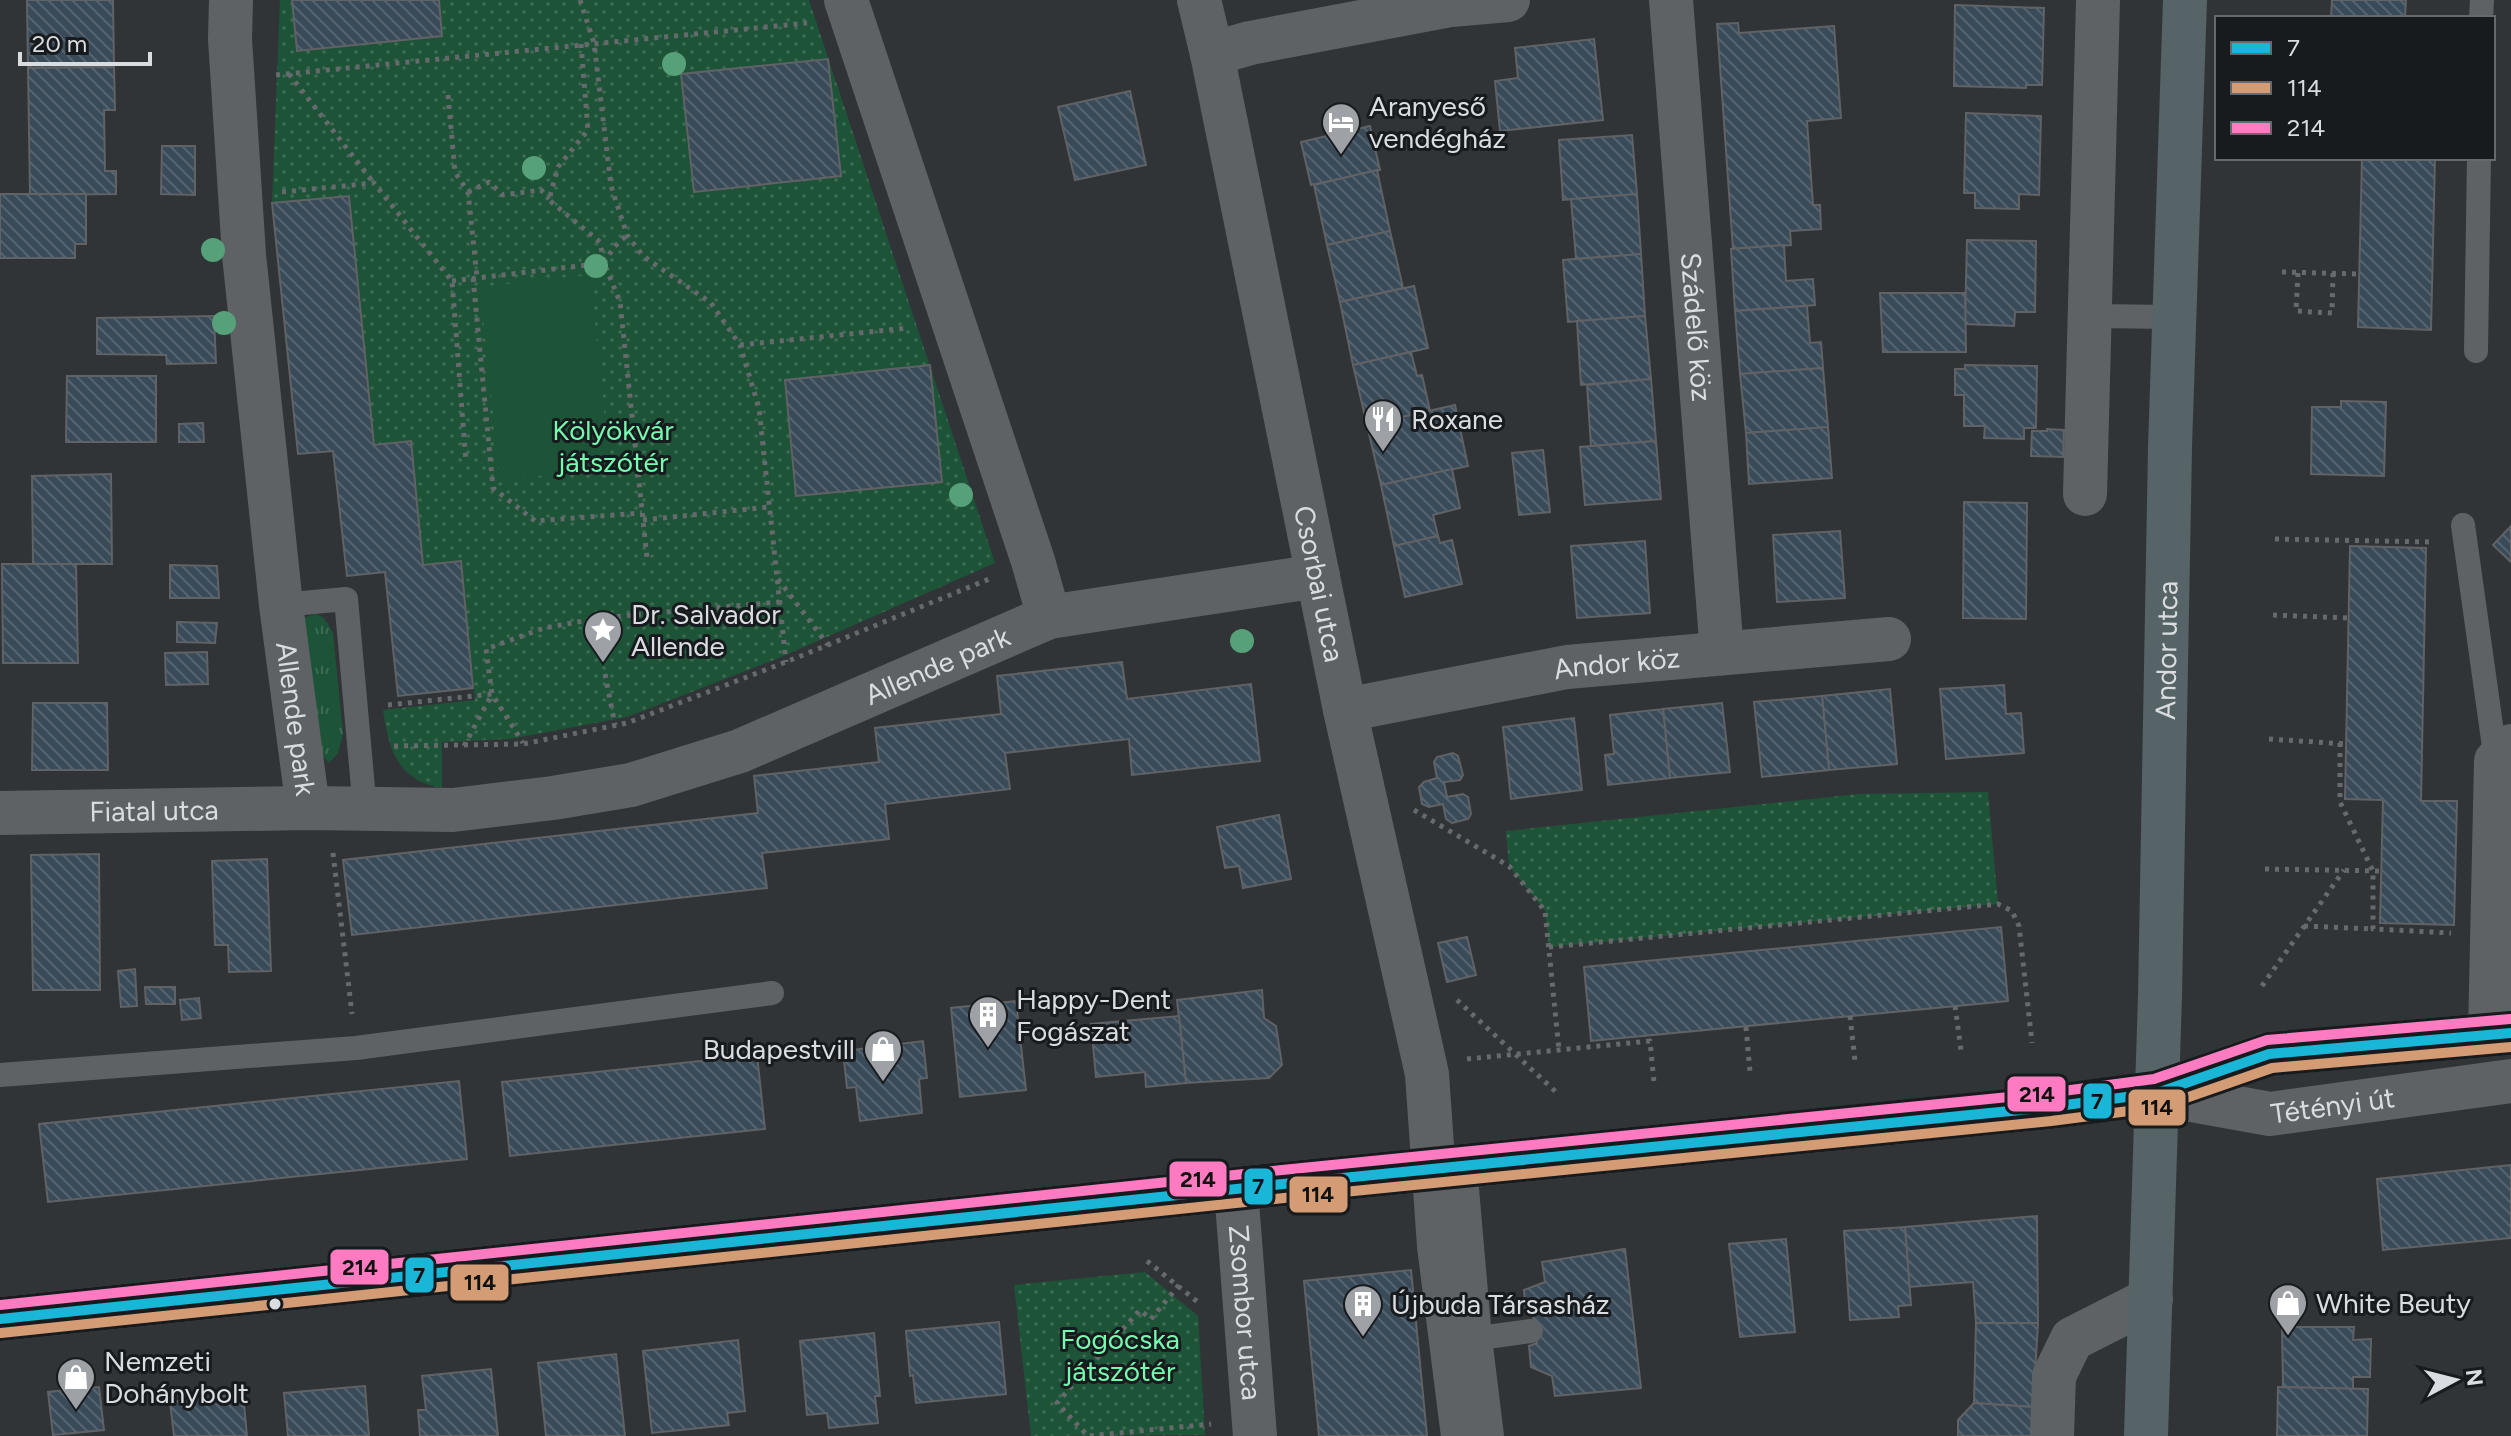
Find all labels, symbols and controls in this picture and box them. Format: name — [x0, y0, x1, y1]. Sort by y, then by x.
scale bar — [20, 16, 150, 66]
legend — [2215, 16, 2495, 160]
text: 20 m — [32, 29, 87, 58]
text: 7 — [2287, 33, 2300, 62]
text: 114 — [2287, 73, 2322, 102]
place label: Aranyeső vendégház — [1369, 89, 1506, 155]
hotel icon: Aranyeső vendégház — [1320, 101, 1362, 156]
text: 214 — [2287, 113, 2325, 142]
street label: Szádelő köz — [1674, 251, 1719, 403]
restaurant icon: Roxane — [1362, 398, 1404, 453]
place label: Roxane — [1411, 402, 1503, 436]
park label: Kölyökvár játszótér — [552, 413, 674, 479]
street label: Csorbai utca — [1287, 503, 1352, 665]
street label: Andor utca — [2148, 580, 2185, 720]
place label: Dr. Salvador Allende — [631, 597, 781, 663]
place icon: Dr. Salvador Allende — [582, 609, 624, 664]
street label: Allende park — [859, 619, 1015, 712]
street label: Allende park — [269, 640, 323, 798]
street label: Andor köz — [1550, 640, 1681, 686]
street label: Fiatal utca — [89, 792, 219, 829]
place label: Happy-Dent Fogászat — [1016, 982, 1171, 1048]
building icon: Happy-Dent Fogászat — [967, 994, 1009, 1049]
shop icon: Budapestvill — [862, 1028, 904, 1083]
place label: Budapestvill — [703, 1032, 855, 1066]
line badge: 214 — [2006, 1075, 2067, 1113]
street label: Tétényi út — [2269, 1080, 2397, 1131]
text: 214 — [2019, 1081, 2055, 1108]
line badge: 7 — [2082, 1082, 2113, 1120]
text: 7 — [2091, 1088, 2103, 1115]
line badge: 114 — [2127, 1088, 2187, 1127]
text: 114 — [2141, 1094, 2173, 1121]
line badge: 214 — [1168, 1160, 1228, 1198]
text: 214 — [1180, 1166, 1216, 1193]
line badge: 7 — [1243, 1167, 1274, 1206]
text: 7 — [1252, 1173, 1264, 1200]
line badge: 114 — [1288, 1175, 1349, 1214]
text: 114 — [1302, 1181, 1334, 1208]
street label: Zsombor utca — [1222, 1224, 1269, 1402]
line badge: 214 — [329, 1248, 390, 1286]
text: 214 — [342, 1254, 378, 1281]
line badge: 7 — [404, 1256, 435, 1294]
text: 7 — [413, 1262, 425, 1289]
line badge: 114 — [449, 1263, 510, 1302]
text: 114 — [464, 1269, 496, 1296]
shop icon: White Beuty — [2267, 1282, 2309, 1337]
building icon: Újbuda Társasház — [1342, 1283, 1384, 1338]
place label: White Beuty — [2316, 1286, 2471, 1320]
place label: Újbuda Társasház — [1391, 1287, 1609, 1321]
unlabelled marker — [267, 1296, 283, 1312]
park label: Fogócska játszótér — [1060, 1322, 1180, 1388]
north arrow — [2415, 1340, 2495, 1420]
place label: Nemzeti Dohánybolt — [104, 1344, 249, 1410]
shop icon: Nemzeti Dohánybolt — [55, 1356, 97, 1411]
text: N — [2460, 1368, 2489, 1388]

